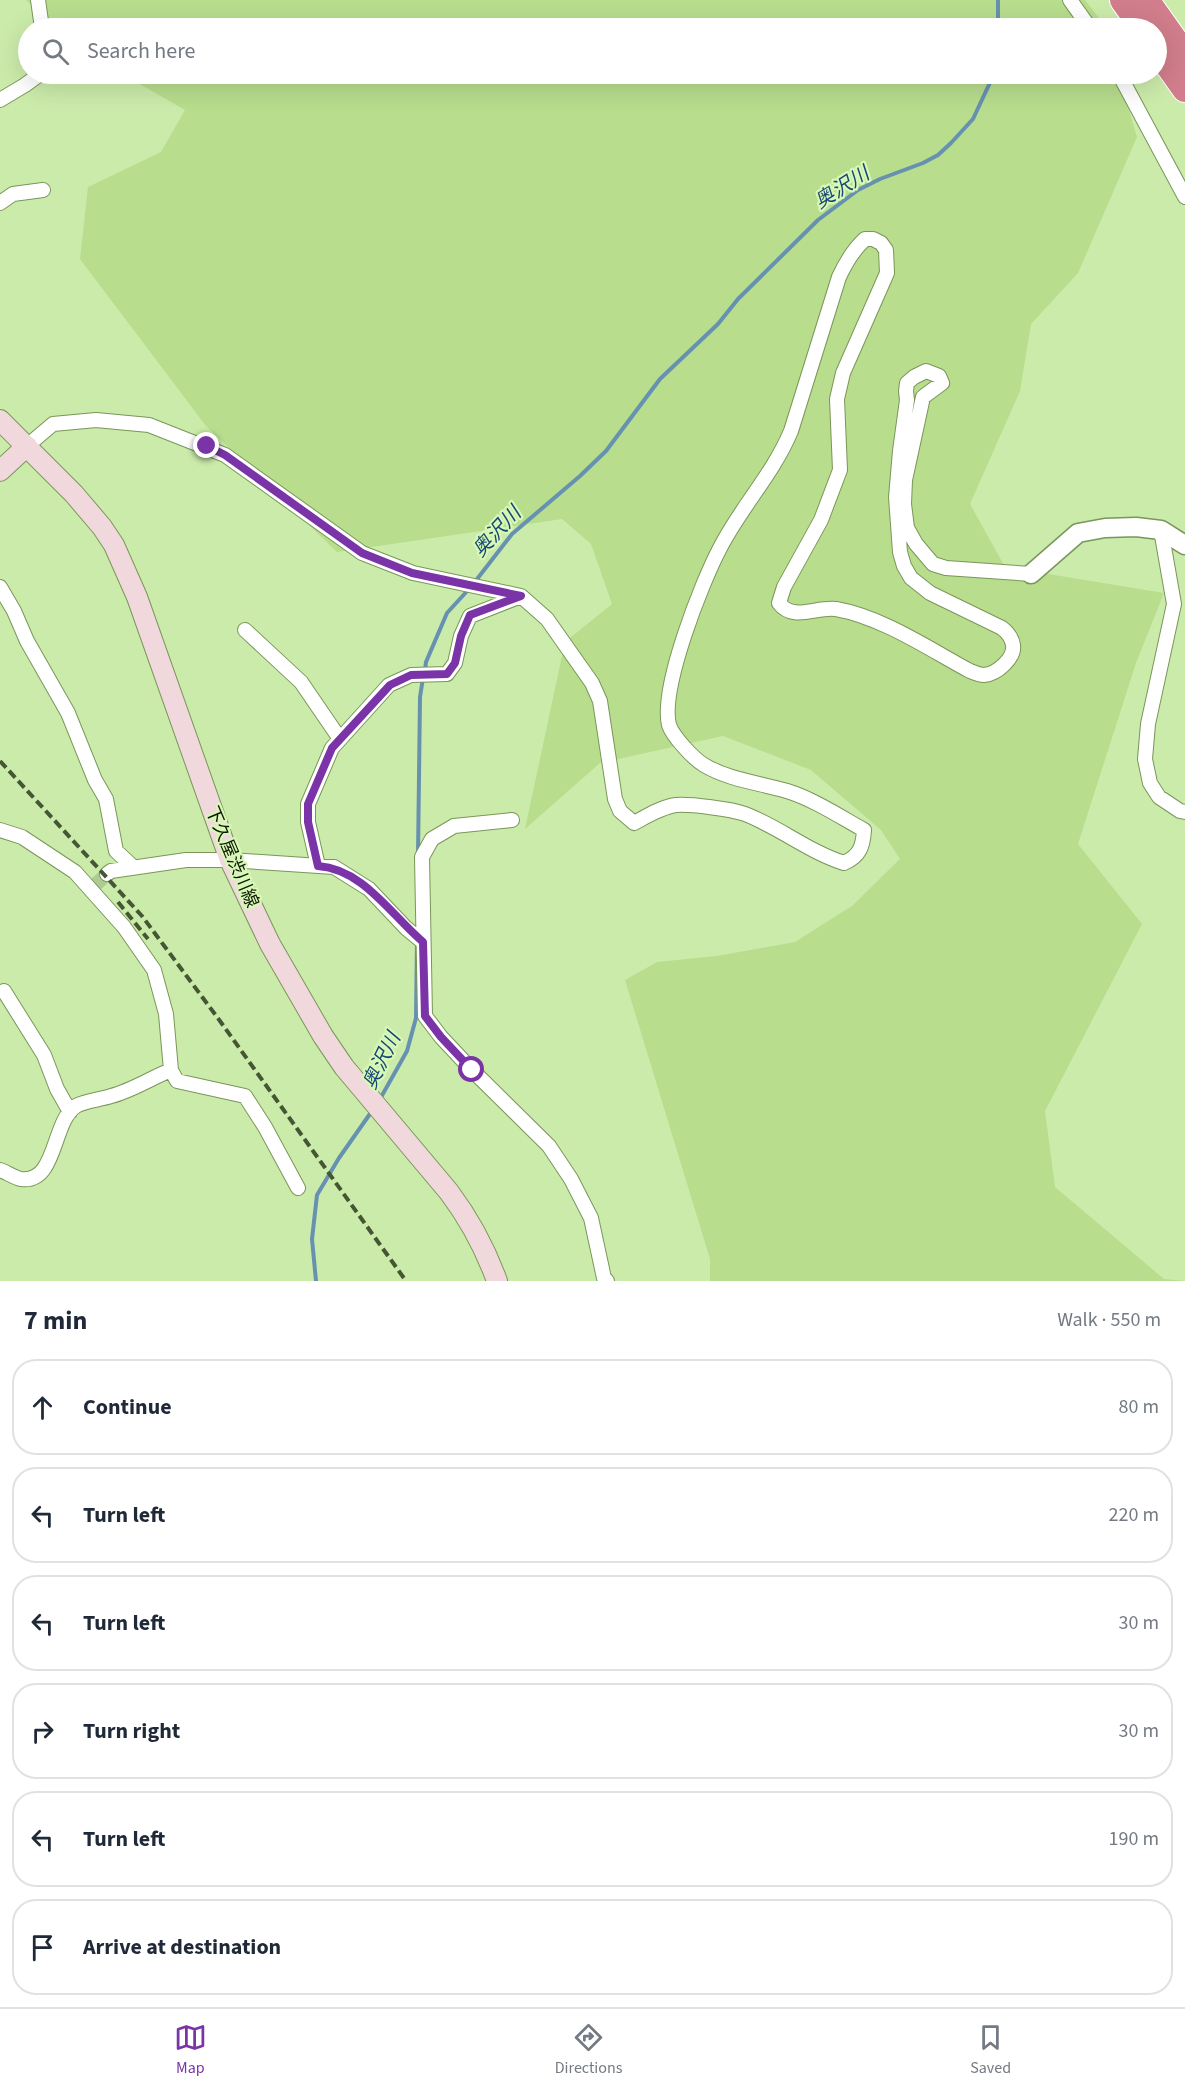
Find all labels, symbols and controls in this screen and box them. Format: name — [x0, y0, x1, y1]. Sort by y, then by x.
search box — [18, 18, 1167, 84]
icon: search — [39, 35, 72, 68]
text: Search here — [87, 35, 195, 67]
water label: 奥沢川 — [809, 159, 877, 216]
route end — [193, 432, 219, 458]
water label: 奥沢川 — [466, 499, 529, 563]
street label: 下久屋渋川線 — [199, 802, 265, 912]
water label: 奥沢川 — [356, 1026, 409, 1094]
route start — [458, 1056, 484, 1082]
text: 7 min — [24, 1302, 87, 1339]
text: Walk · 550 m — [1057, 1306, 1161, 1334]
icon: ahead — [26, 1391, 59, 1424]
text: Continue — [83, 1391, 172, 1423]
text: 80 m — [1119, 1393, 1159, 1421]
icon: left — [26, 1499, 59, 1532]
text: Turn left — [83, 1499, 165, 1531]
text: 220 m — [1109, 1501, 1159, 1529]
icon: left — [26, 1607, 59, 1640]
text: Turn left — [83, 1607, 165, 1639]
text: 30 m — [1119, 1609, 1159, 1637]
icon: right — [26, 1715, 59, 1748]
text: Turn right — [83, 1715, 180, 1747]
text: 30 m — [1119, 1717, 1159, 1745]
icon: left — [26, 1823, 59, 1856]
text: Turn left — [83, 1823, 165, 1855]
text: 190 m — [1109, 1825, 1159, 1853]
icon: arrive — [26, 1931, 59, 1964]
text: Arrive at destination — [83, 1931, 281, 1963]
tab: Map — [174, 2021, 207, 2079]
tab: Directions — [555, 2021, 622, 2079]
tab: Saved — [970, 2021, 1011, 2079]

